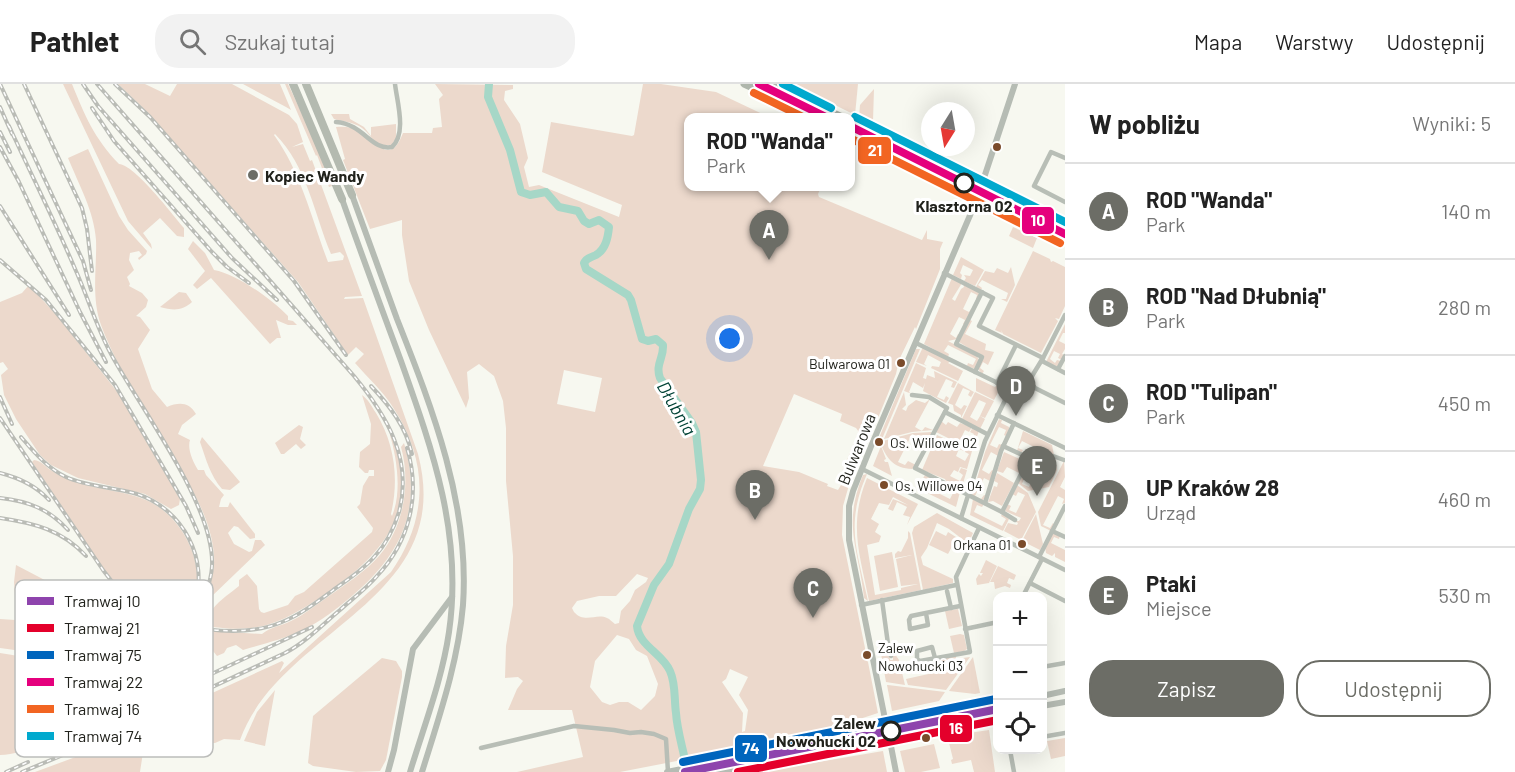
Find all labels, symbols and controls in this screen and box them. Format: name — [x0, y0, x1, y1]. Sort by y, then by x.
search box — [155, 14, 575, 68]
text: Pathlet — [30, 24, 119, 58]
icon: search — [176, 25, 209, 58]
text: Szukaj tutaj — [224, 28, 335, 54]
text: Mapa — [1194, 29, 1242, 54]
text: Warstwy — [1275, 29, 1353, 54]
text: Udostępnij — [1386, 29, 1485, 54]
north arrow — [921, 102, 975, 156]
text: W pobliżu — [1089, 108, 1200, 139]
text: Wyniki: 5 — [1412, 111, 1491, 135]
popup — [684, 113, 855, 191]
text: ROD "Wanda" — [706, 127, 833, 153]
line badge: 21 — [857, 136, 892, 165]
text: 21 — [868, 140, 882, 159]
unlabelled marker — [991, 141, 1003, 153]
text: Park — [706, 153, 746, 177]
place label: Kopiec Wandy — [265, 166, 364, 185]
marker: Kopiec Wandy — [246, 168, 260, 182]
marker: Klasztorna 02 — [954, 173, 974, 193]
text: ROD "Wanda" — [1146, 186, 1272, 212]
place label: Klasztorna 02 — [915, 196, 1013, 215]
text: A — [1102, 199, 1115, 223]
text: 140 m — [1441, 199, 1491, 223]
line badge: 10 — [1021, 206, 1055, 235]
pin: A — [750, 210, 788, 260]
text: 10 — [1031, 210, 1045, 229]
text: Park — [1146, 212, 1185, 236]
text: ROD "Nad Dłubnią" — [1146, 282, 1326, 308]
text: B — [1102, 295, 1115, 319]
text: 280 m — [1438, 295, 1491, 319]
text: Park — [1146, 308, 1185, 332]
your location — [715, 324, 744, 353]
place label: Bulwarowa 01 — [809, 355, 890, 372]
marker: Bulwarowa 01 — [895, 357, 907, 369]
pin: D — [996, 366, 1036, 416]
water label: Dłubnia — [653, 377, 701, 439]
text: ROD "Tulipan" — [1146, 378, 1277, 404]
text: C — [1102, 391, 1115, 415]
text: 450 m — [1438, 391, 1491, 415]
text: Park — [1146, 404, 1185, 428]
street label: Bulwarowa — [833, 411, 879, 487]
place label: Os. Willowe 02 — [890, 434, 977, 451]
marker: Os. Willowe 02 — [873, 436, 885, 448]
pin: E — [1018, 446, 1056, 496]
pin: B — [736, 470, 774, 520]
text: UP Kraków 28 — [1146, 474, 1279, 500]
place label: Os. Willowe 04 — [895, 477, 983, 494]
marker: Os. Willowe 04 — [878, 479, 890, 491]
text: D — [1102, 487, 1115, 511]
text: 460 m — [1438, 487, 1491, 511]
text: Urząd — [1146, 500, 1196, 524]
place label: Orkana 01 — [953, 536, 1011, 553]
marker: Orkana 01 — [1016, 538, 1028, 550]
pin: C — [794, 568, 832, 618]
text: Ptaki — [1146, 570, 1196, 596]
legend — [15, 580, 213, 757]
text: E — [1103, 583, 1114, 607]
text: 530 m — [1439, 583, 1491, 607]
text: Tramwaj 10 — [64, 591, 141, 610]
map controls — [993, 592, 1047, 754]
button: + — [993, 592, 1047, 646]
text: Miejsce — [1146, 596, 1212, 620]
text: Tramwaj 21 — [64, 618, 140, 637]
place label: Zalew Nowohucki 03 — [878, 639, 963, 674]
text: Tramwaj 75 — [64, 645, 142, 664]
button: − — [993, 646, 1047, 700]
marker: Zalew Nowohucki 03 — [861, 649, 873, 661]
button: Zapisz — [1089, 660, 1284, 717]
button: Udostępnij — [1296, 660, 1491, 717]
text: Tramwaj 22 — [64, 672, 143, 691]
text: Tramwaj 16 — [64, 699, 140, 718]
button: locate — [993, 700, 1047, 754]
place label: Zalew Nowohucki 02 — [776, 713, 876, 750]
line badge: 16 — [939, 714, 973, 743]
text: 16 — [949, 718, 964, 737]
marker: Zalew Nowohucki 02 — [881, 721, 901, 741]
text: Tramwaj 74 — [64, 726, 142, 745]
unlabelled marker — [920, 732, 932, 744]
line badge: 74 — [734, 734, 768, 763]
text: 74 — [742, 738, 760, 757]

